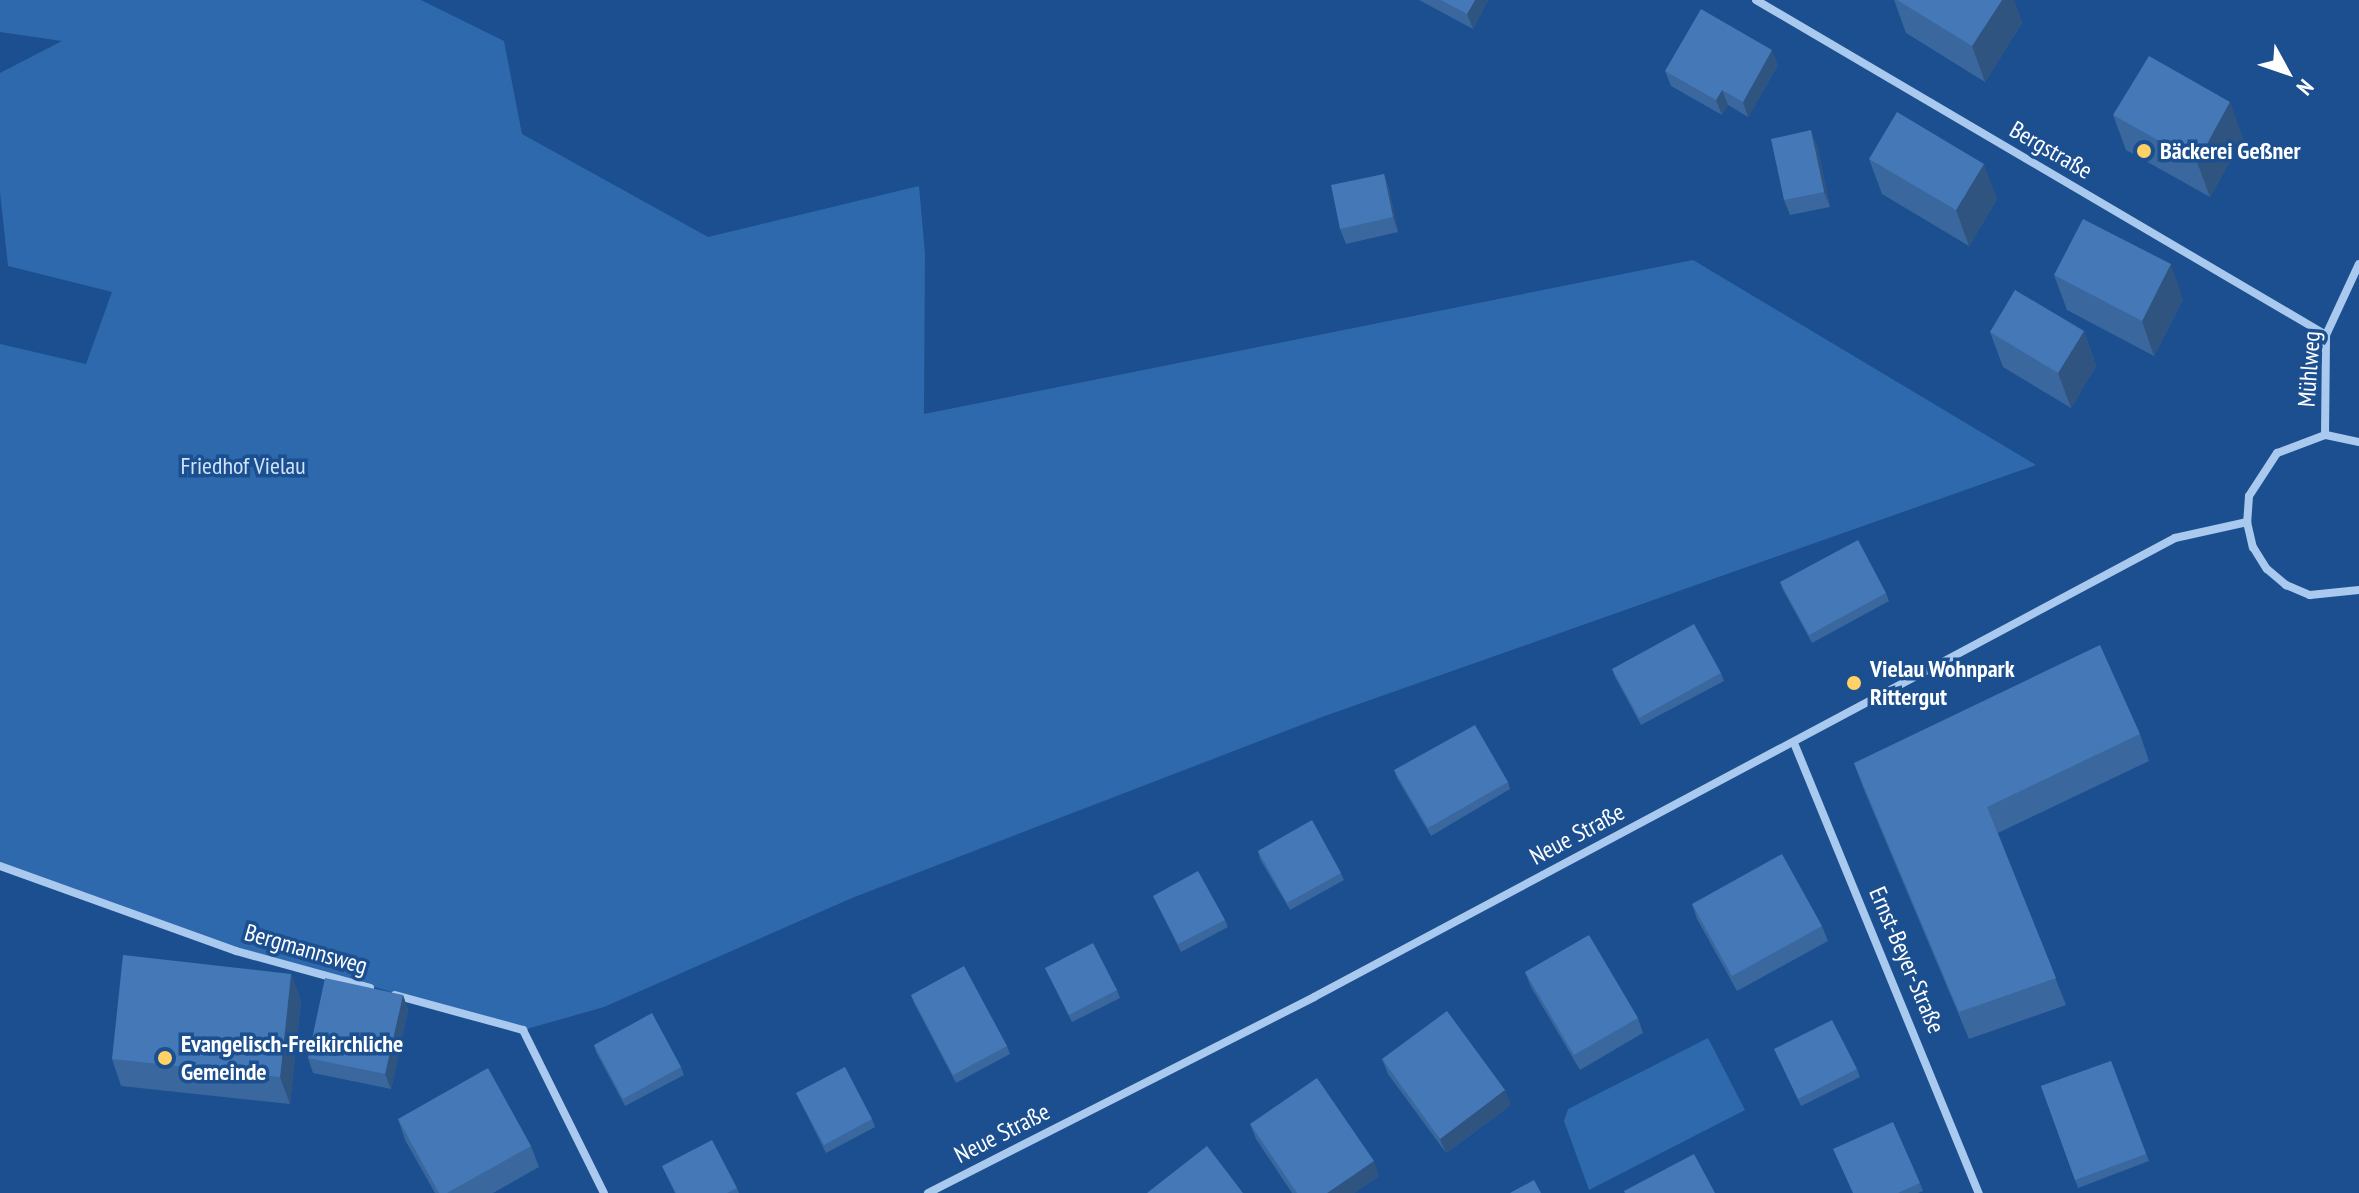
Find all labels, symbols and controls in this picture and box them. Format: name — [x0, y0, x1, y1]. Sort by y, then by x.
north arrow — [2247, 32, 2327, 112]
text: N — [2291, 74, 2320, 101]
street label: Bergstraße — [2005, 115, 2097, 185]
place label: Bäckerei Geßner — [2160, 137, 2301, 165]
marker: Bäckerei Geßner — [2135, 142, 2153, 160]
street label: Mühlweg — [2292, 330, 2326, 408]
park label: Friedhof Vielau — [180, 452, 306, 480]
place label: Vielau Wohnpark Rittergut — [1870, 655, 2015, 711]
marker: Vielau Wohnpark Rittergut — [1845, 674, 1863, 692]
street label: Neue Straße — [1525, 797, 1629, 871]
street label: Ernst-Beyer-Straße — [1863, 882, 1951, 1038]
street label: Bergmannsweg — [241, 918, 371, 980]
place label: Evangelisch-Freikirchliche Gemeinde — [181, 1030, 403, 1086]
marker: Evangelisch-Freikirchliche Gemeinde — [156, 1049, 174, 1067]
street label: Neue Straße — [950, 1097, 1054, 1169]

